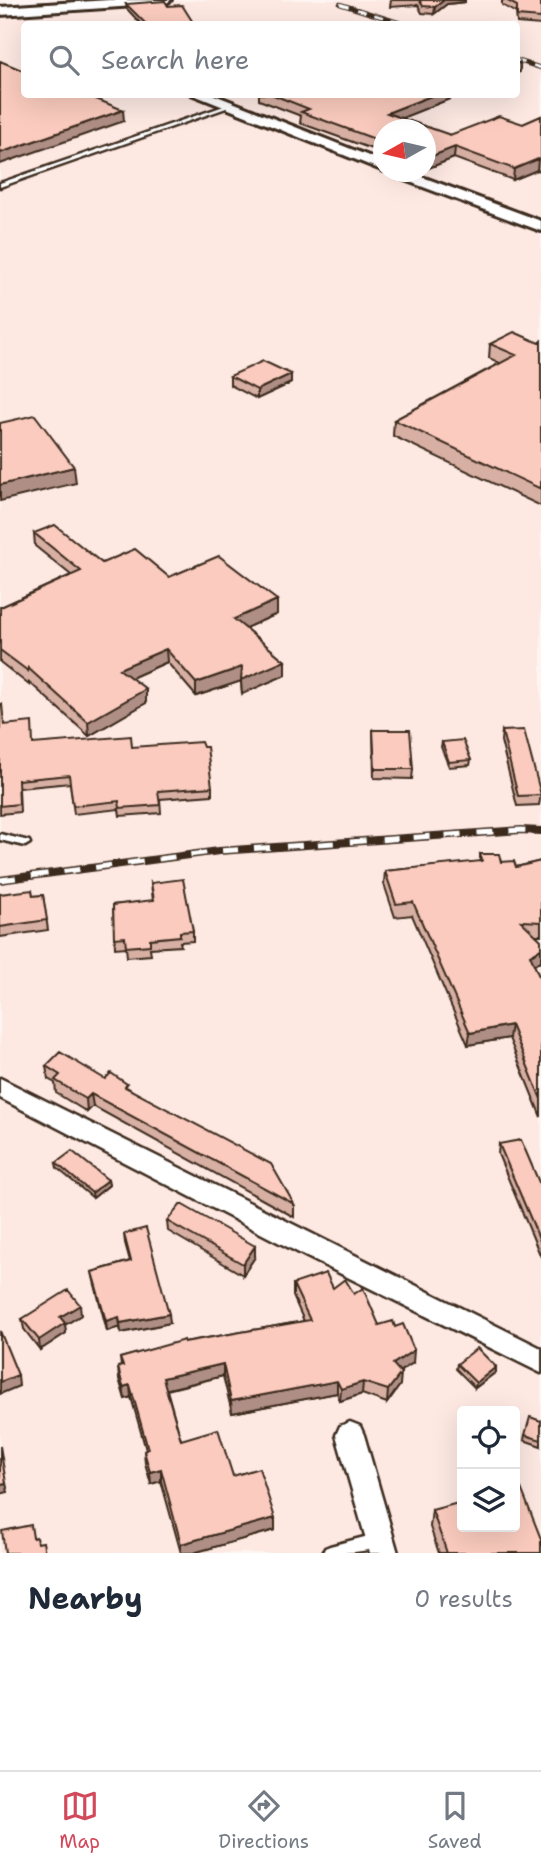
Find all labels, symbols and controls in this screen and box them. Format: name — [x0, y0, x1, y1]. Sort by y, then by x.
search box — [21, 21, 520, 98]
icon: search — [45, 41, 83, 79]
text: Search here — [101, 42, 250, 77]
north arrow — [373, 119, 436, 182]
map controls — [457, 1406, 520, 1532]
button: locate — [457, 1406, 520, 1469]
button: layers — [457, 1469, 520, 1532]
text: Nearby — [28, 1578, 143, 1619]
text: 0 results — [414, 1584, 513, 1614]
tab: Map — [59, 1787, 100, 1854]
tab: Directions — [219, 1787, 309, 1854]
tab: Saved — [428, 1787, 482, 1854]

